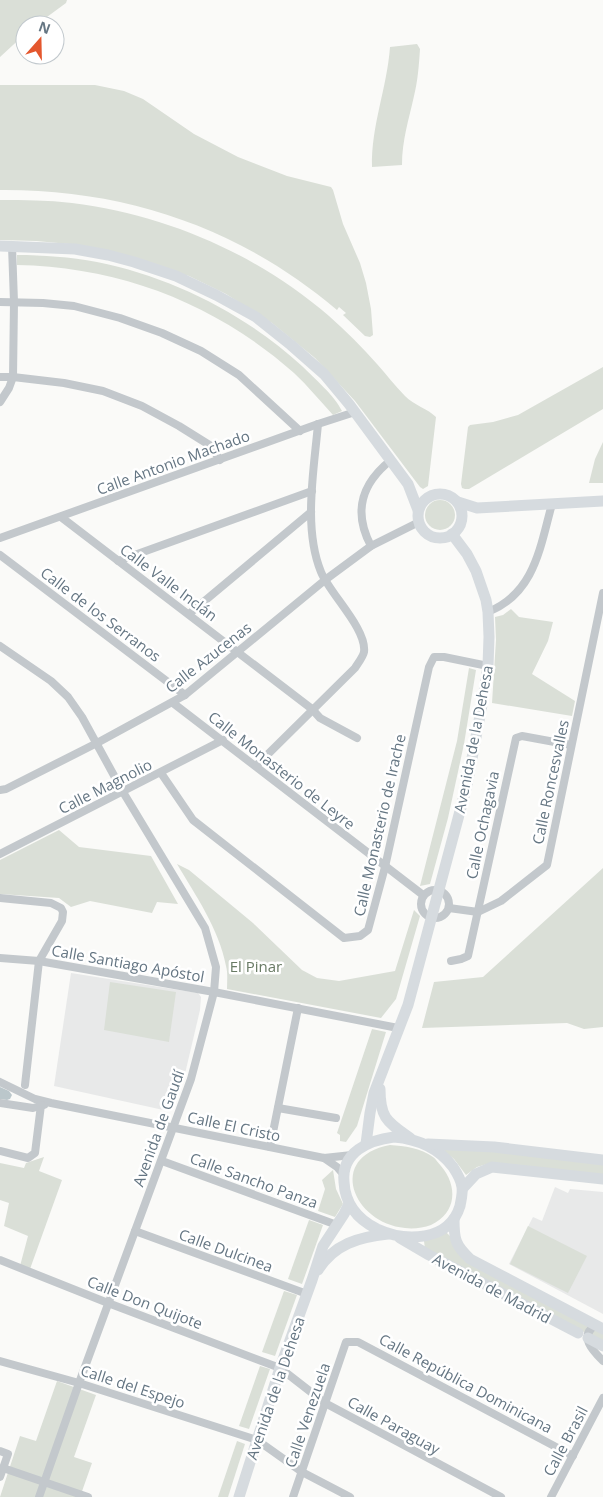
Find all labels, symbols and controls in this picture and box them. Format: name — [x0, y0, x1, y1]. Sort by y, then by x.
north arrow — [15, 15, 65, 65]
text: N — [36, 16, 53, 38]
street label: Calle Antonio Machado — [94, 425, 252, 499]
street label: Calle Valle Inclán — [116, 539, 222, 625]
street label: Calle de los Serranos — [37, 562, 165, 666]
street label: Calle Azucenas — [161, 617, 255, 697]
street label: Avenida de la Dehesa — [449, 664, 497, 814]
street label: Calle Monasterio de Leyre — [204, 706, 360, 834]
street label: Calle Roncesvalles — [527, 718, 573, 846]
street label: Calle Monasterio de Irache — [348, 732, 410, 918]
street label: Calle Magnolio — [55, 754, 155, 818]
street label: Calle Ochagavia — [461, 769, 503, 881]
street label: Calle Santiago Apóstol — [50, 940, 206, 986]
park label: El Pinar — [230, 956, 282, 976]
street label: Avenida de Gaudí — [128, 1066, 189, 1189]
street label: Calle El Cristo — [186, 1106, 282, 1146]
street label: Calle Sancho Panza — [187, 1148, 321, 1212]
street label: Calle Dulcinea — [176, 1224, 276, 1276]
street label: Avenida de Madrid — [429, 1248, 555, 1328]
street label: Calle Don Quijote — [85, 1271, 205, 1333]
street label: Avenida de la Dehesa — [241, 1314, 309, 1462]
street label: Calle República Dominicana — [376, 1329, 556, 1437]
street label: Calle del Espejo — [78, 1360, 188, 1412]
street label: Calle Venezuela — [280, 1360, 334, 1470]
street label: Calle Paraguay — [344, 1391, 444, 1459]
street label: Calle Brasil — [538, 1403, 592, 1479]

